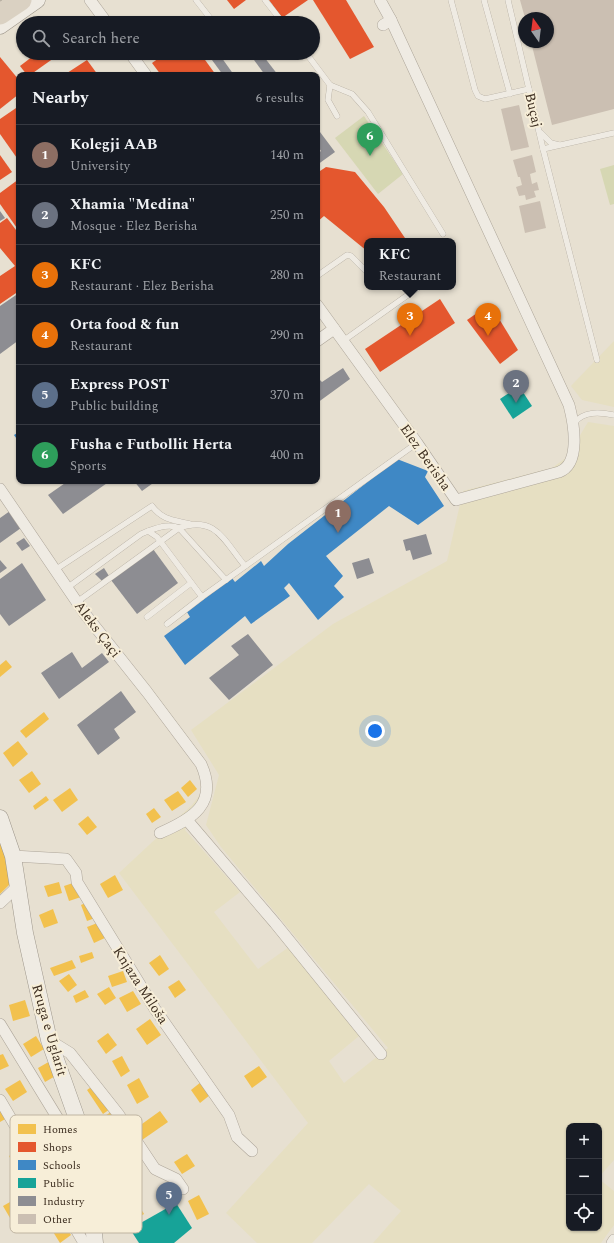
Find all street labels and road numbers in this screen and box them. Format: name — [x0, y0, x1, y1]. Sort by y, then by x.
street label: Buçaj — [519, 91, 548, 130]
street label: Elez Berisha — [395, 420, 456, 495]
street label: Aleks Çaçi — [69, 596, 126, 662]
street label: Knjaza Miloša — [108, 942, 174, 1028]
street label: Rruga e Uglarit — [26, 982, 73, 1079]

